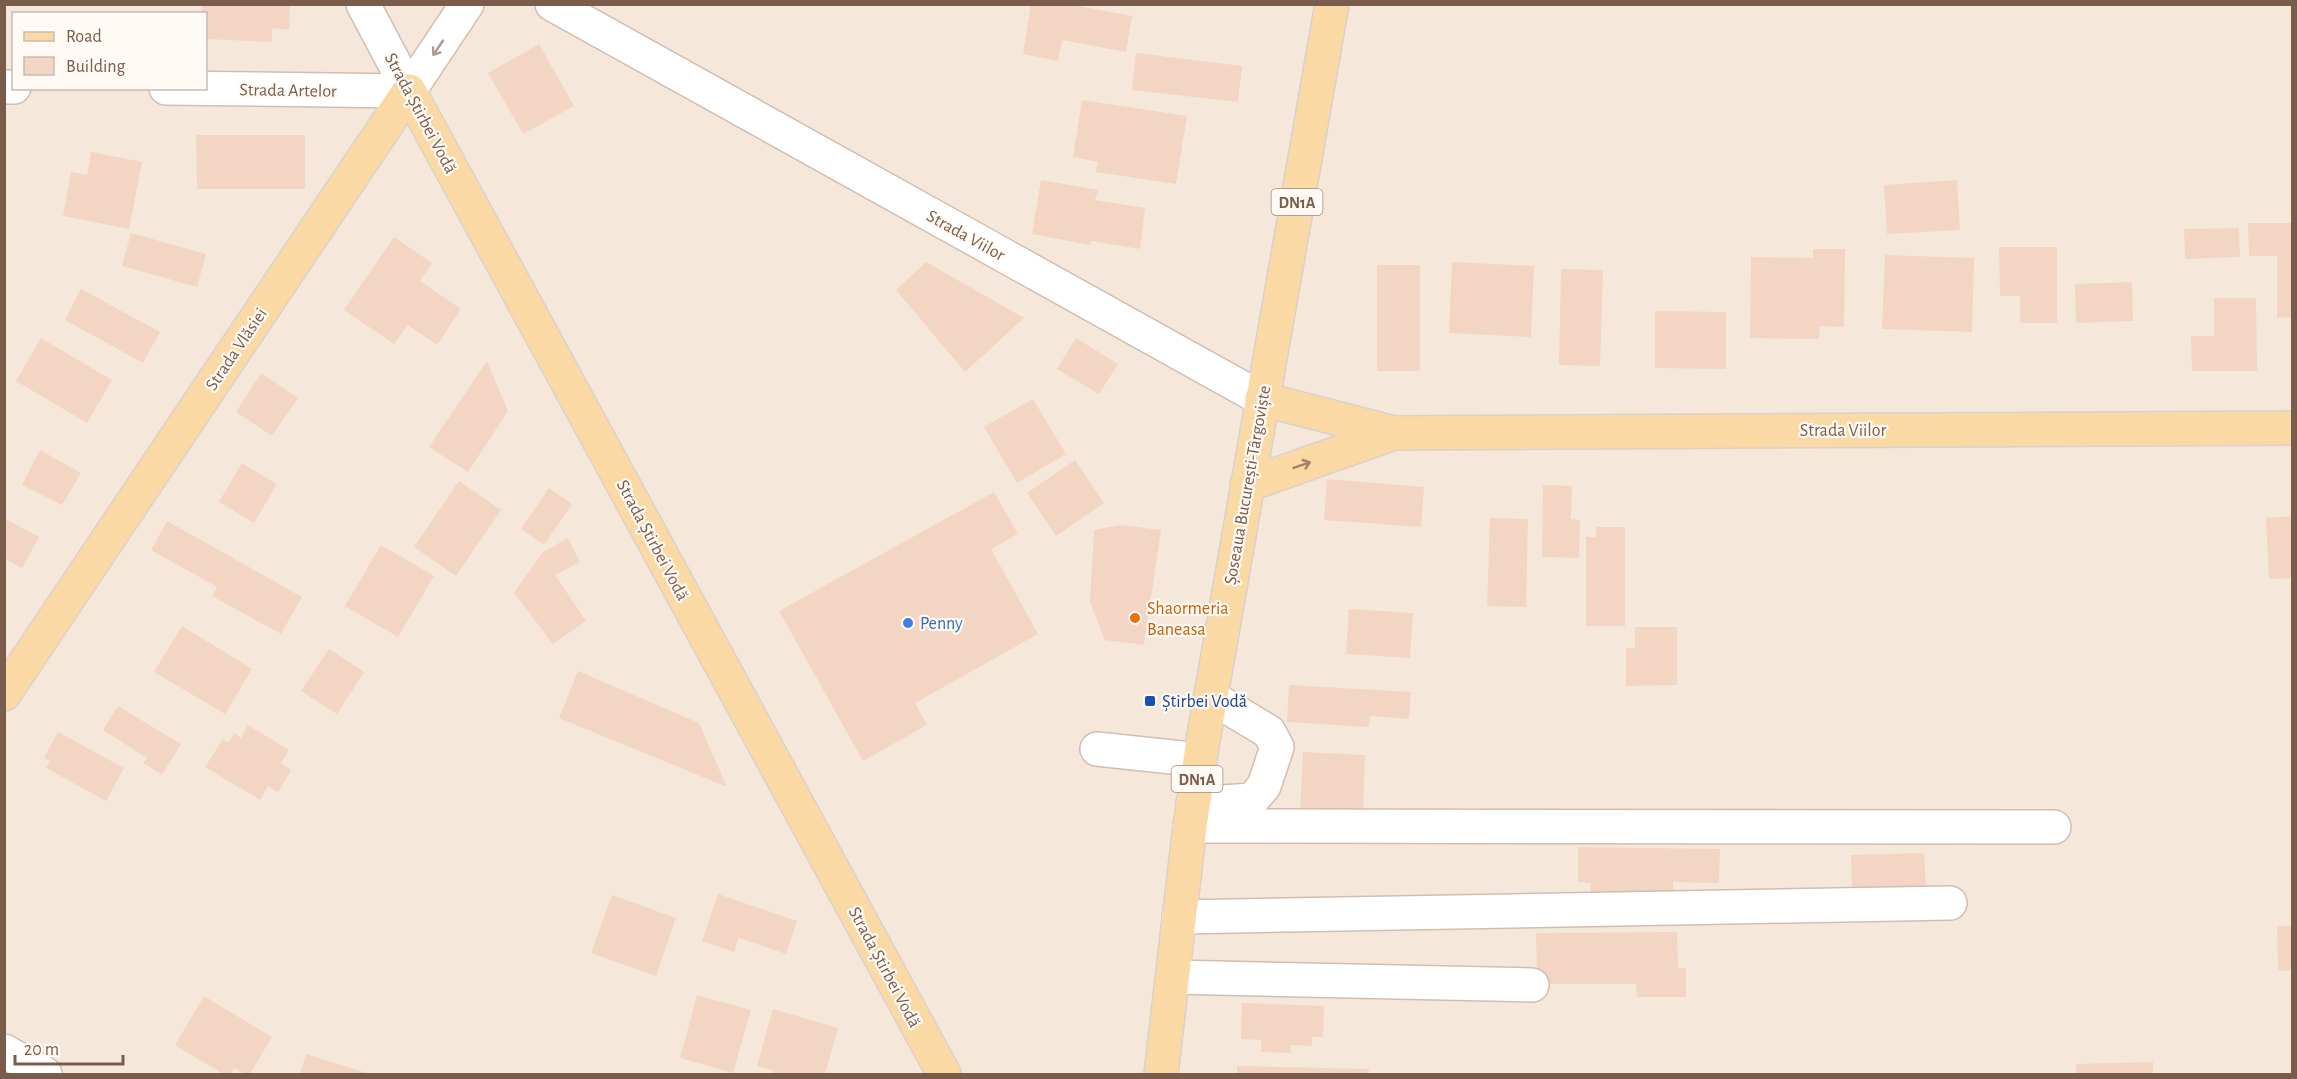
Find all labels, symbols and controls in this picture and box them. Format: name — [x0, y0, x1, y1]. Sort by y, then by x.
legend — [12, 12, 207, 90]
text: Road — [66, 28, 102, 46]
one-way arrow — [432, 39, 444, 56]
street label: Strada Știrbei Vodă — [380, 50, 459, 177]
text: Building — [66, 58, 126, 76]
street label: Strada Artelor — [239, 81, 337, 101]
road number: DN1A — [1272, 189, 1322, 215]
street label: Strada Viilor — [923, 207, 1008, 265]
street label: Strada Vlăsiei — [203, 305, 271, 394]
street label: Șoseaua București-Târgoviște — [1222, 384, 1275, 586]
street label: Strada Viilor — [1800, 422, 1886, 440]
one-way arrow — [1292, 459, 1311, 470]
street label: Strada Știrbei Vodă — [612, 477, 691, 604]
place label: Shaormeria Baneasa — [1147, 600, 1229, 639]
marker: Shaormeria Baneasa — [1128, 611, 1142, 625]
place label: Penny — [920, 615, 963, 633]
marker: Penny — [901, 616, 915, 630]
place label: Știrbei Vodă — [1162, 693, 1247, 712]
marker: Știrbei Vodă — [1143, 694, 1157, 708]
road number: DN1A — [1172, 766, 1222, 792]
street label: Strada Știrbei Vodă — [844, 904, 923, 1031]
scale bar — [15, 1028, 123, 1066]
text: 20 m — [24, 1041, 59, 1059]

